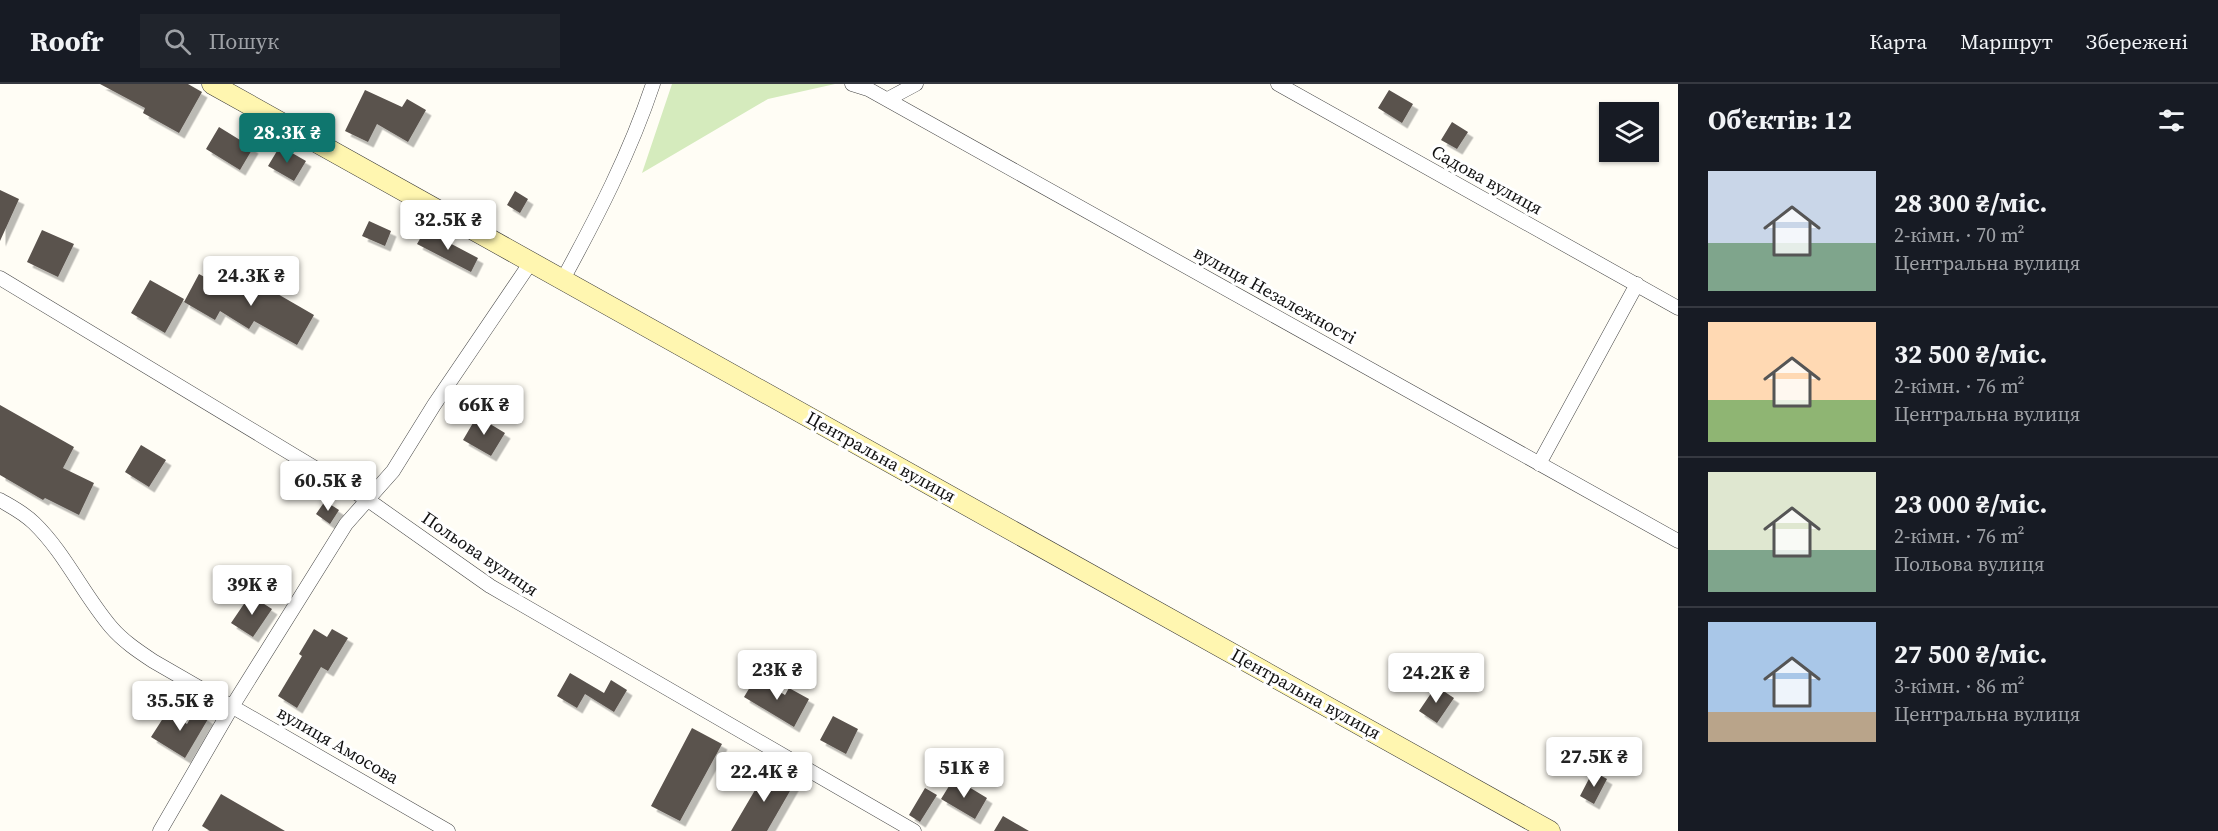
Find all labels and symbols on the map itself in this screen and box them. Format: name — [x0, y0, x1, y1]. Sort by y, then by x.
pin: 28.3K ₴ — [232, 113, 342, 164]
street label: Садова вулиця — [1427, 139, 1547, 220]
pin: 32.5K ₴ — [393, 200, 503, 251]
street label: вулиця Незалежності — [1189, 239, 1361, 350]
pin: 24.3K ₴ — [196, 256, 306, 307]
pin: 66K ₴ — [442, 385, 526, 436]
street label: Центральна вулиця — [802, 405, 961, 508]
pin: 60.5K ₴ — [273, 461, 383, 512]
street label: Польова вулиця — [417, 505, 543, 602]
pin: 39K ₴ — [210, 565, 294, 616]
street label: Центральна вулиця — [1227, 642, 1386, 745]
pin: 23K ₴ — [735, 650, 819, 701]
pin: 24.2K ₴ — [1381, 653, 1491, 704]
pin: 35.5K ₴ — [125, 681, 235, 732]
street label: вулиця Амосова — [273, 700, 404, 790]
pin: 27.5K ₴ — [1539, 737, 1649, 788]
pin: 51K ₴ — [922, 748, 1006, 799]
pin: 22.4K ₴ — [709, 752, 819, 803]

